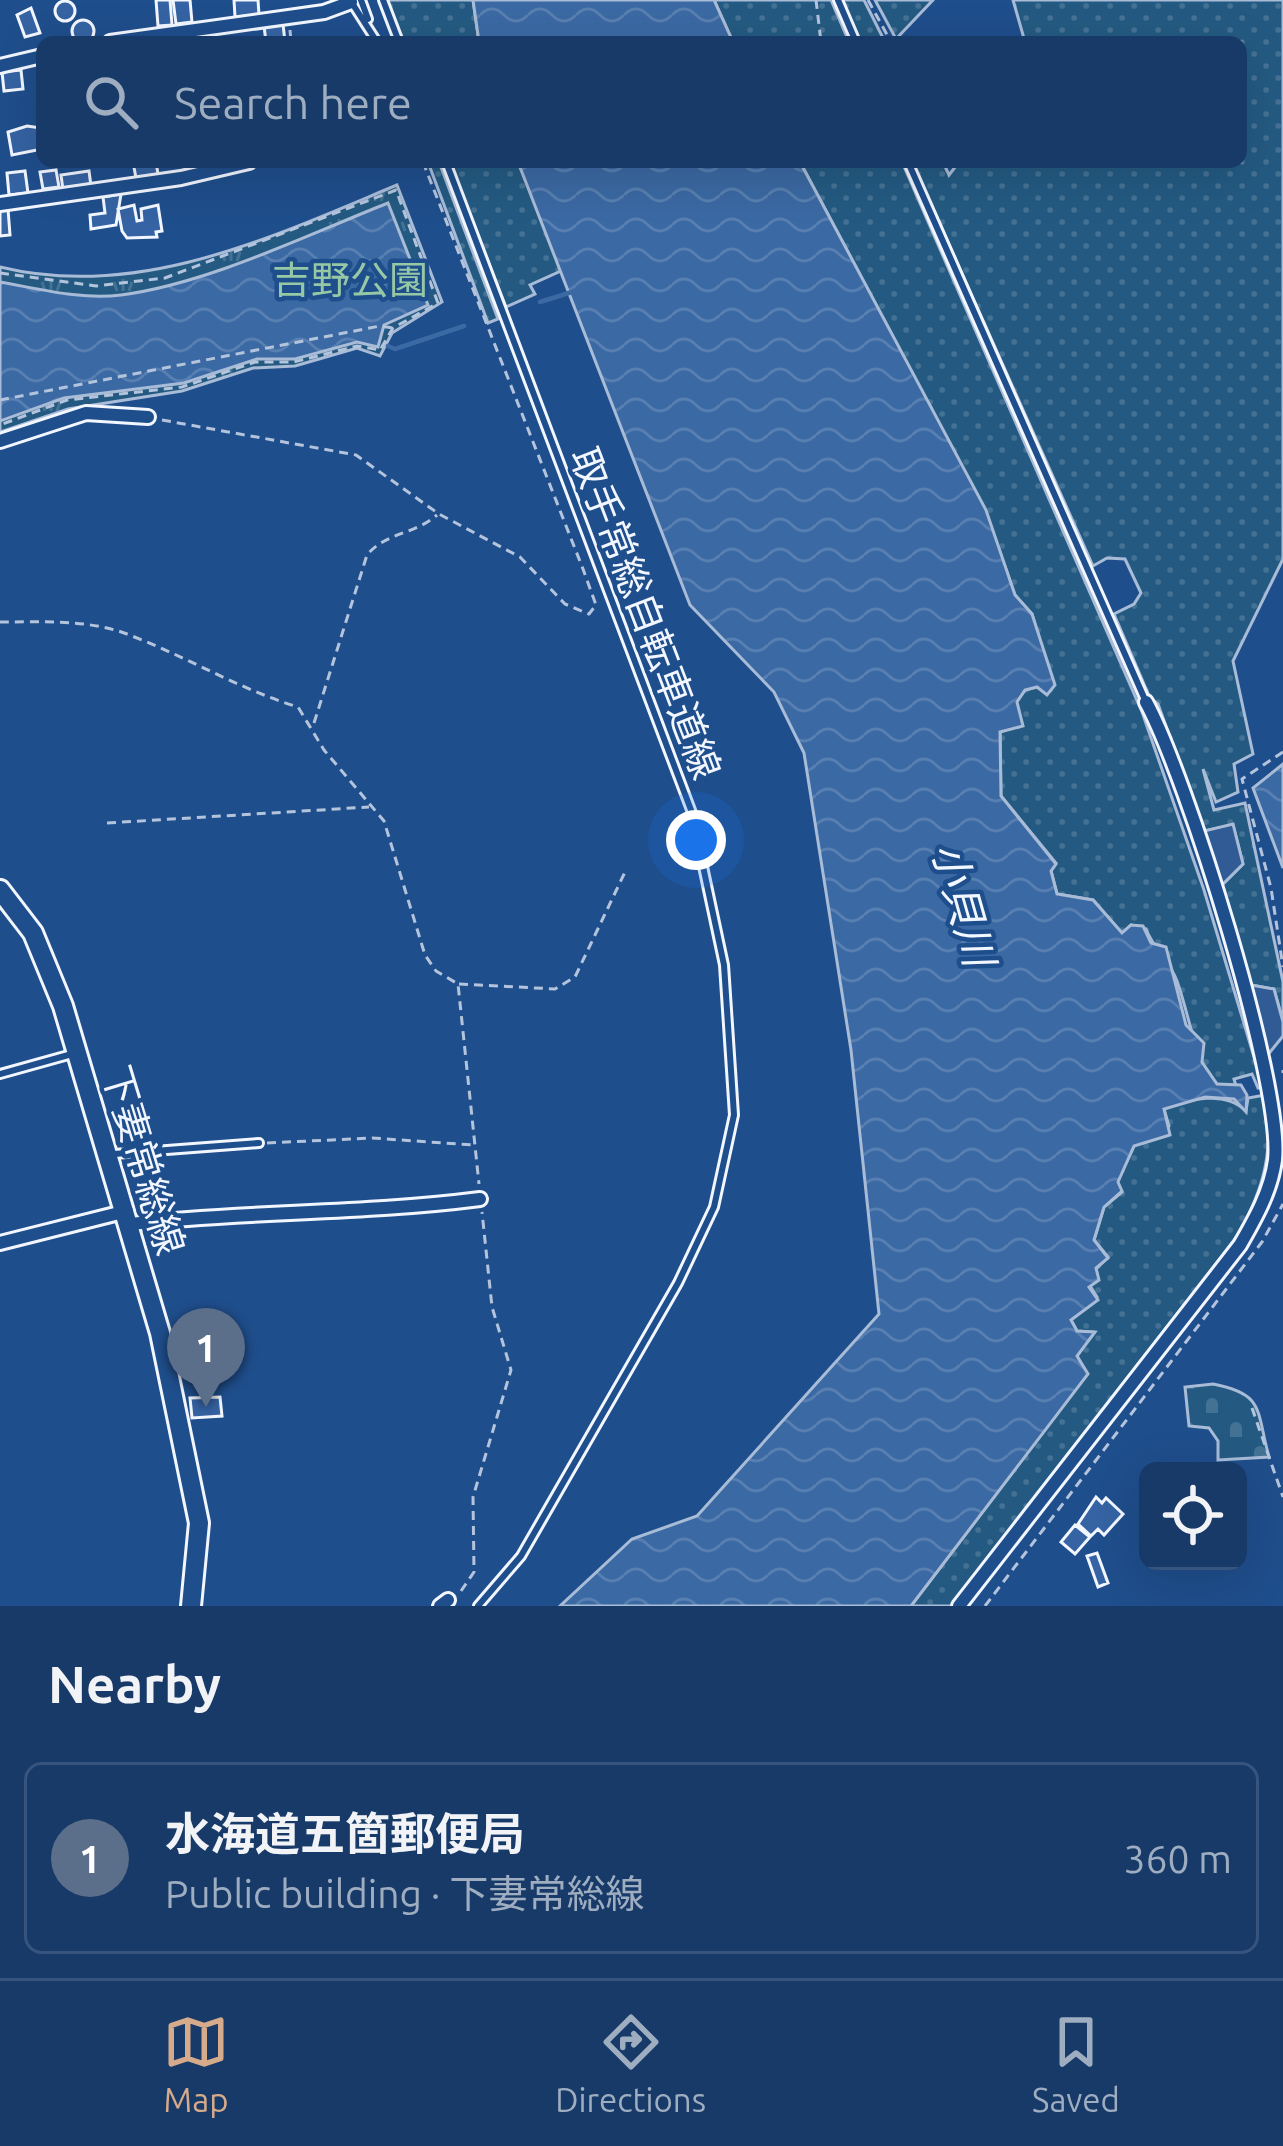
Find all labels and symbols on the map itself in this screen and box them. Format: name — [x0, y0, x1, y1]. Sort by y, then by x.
park label: 吉野公園 — [272, 258, 428, 301]
street label: 取手常総自転車道線 — [563, 441, 729, 785]
your location — [666, 810, 726, 870]
water label: 小貝川 — [924, 837, 1005, 975]
street label: 下妻常総線 — [95, 1060, 193, 1260]
pin: 1 — [167, 1308, 245, 1407]

